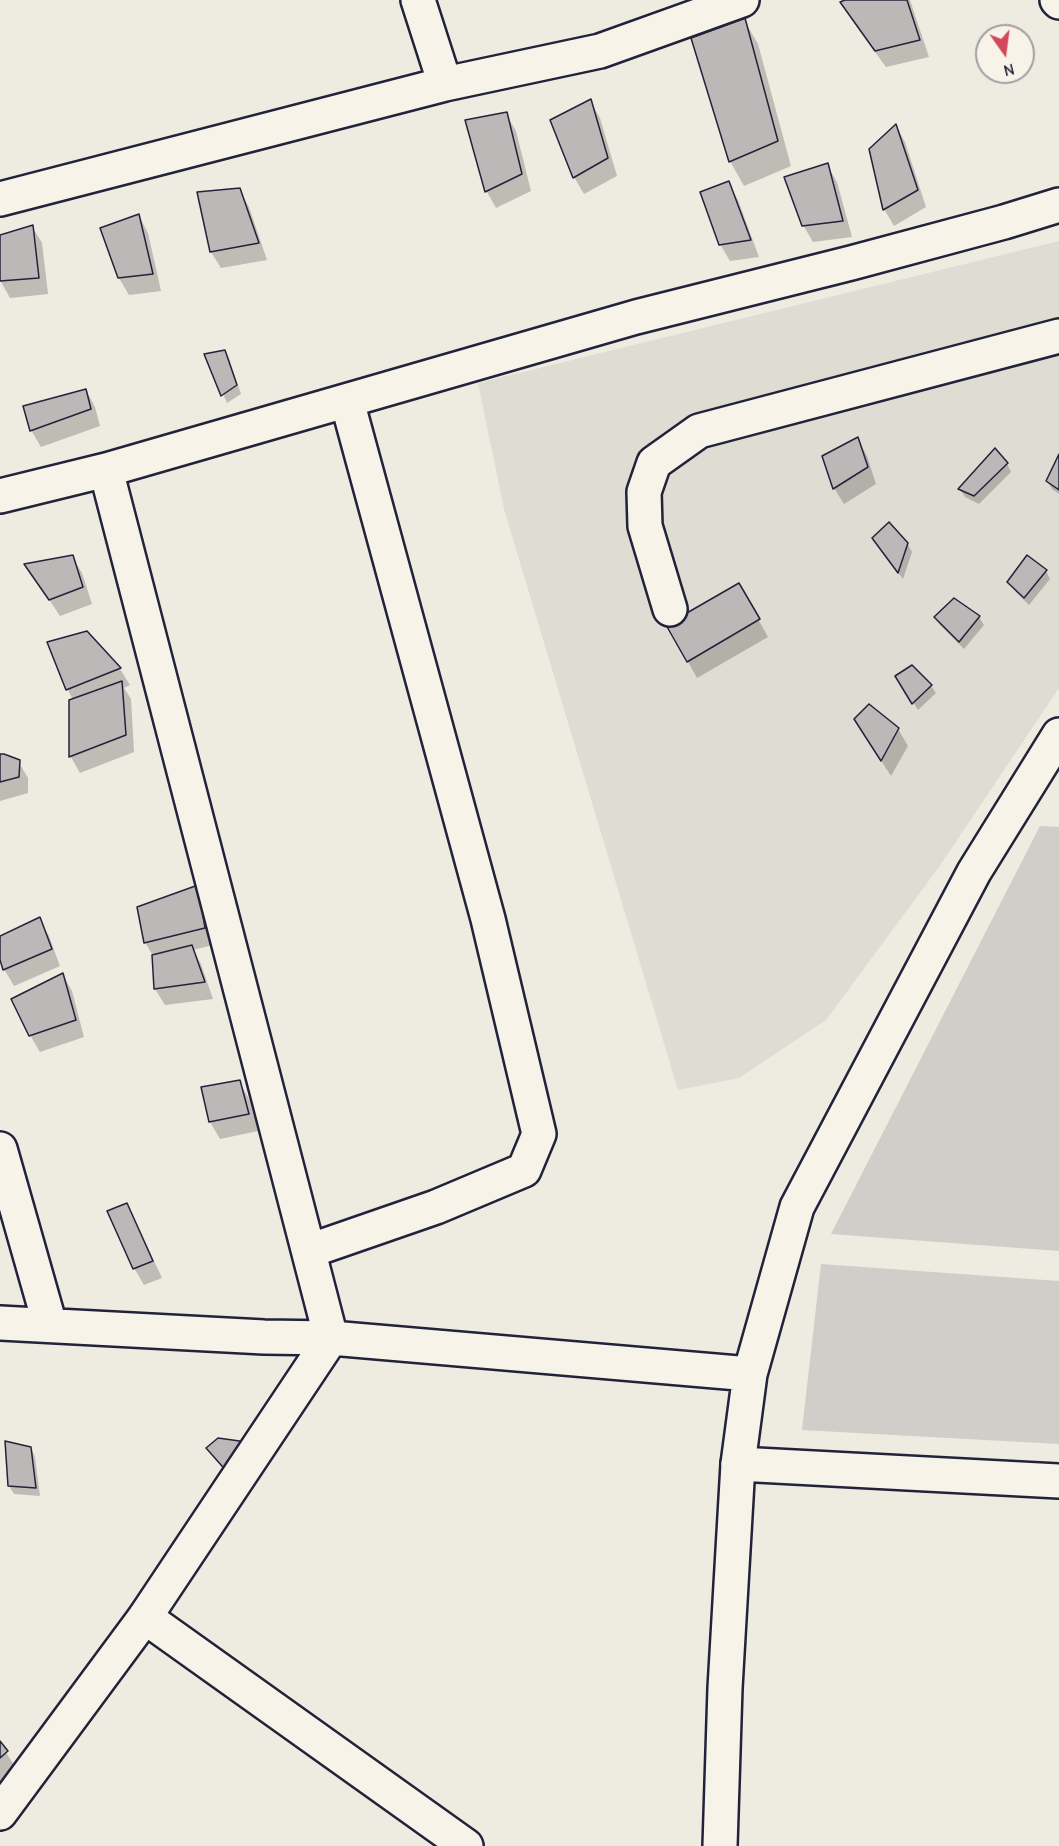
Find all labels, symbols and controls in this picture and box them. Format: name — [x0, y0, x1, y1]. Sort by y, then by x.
north arrow — [975, 24, 1035, 84]
text: N — [1002, 60, 1016, 80]

